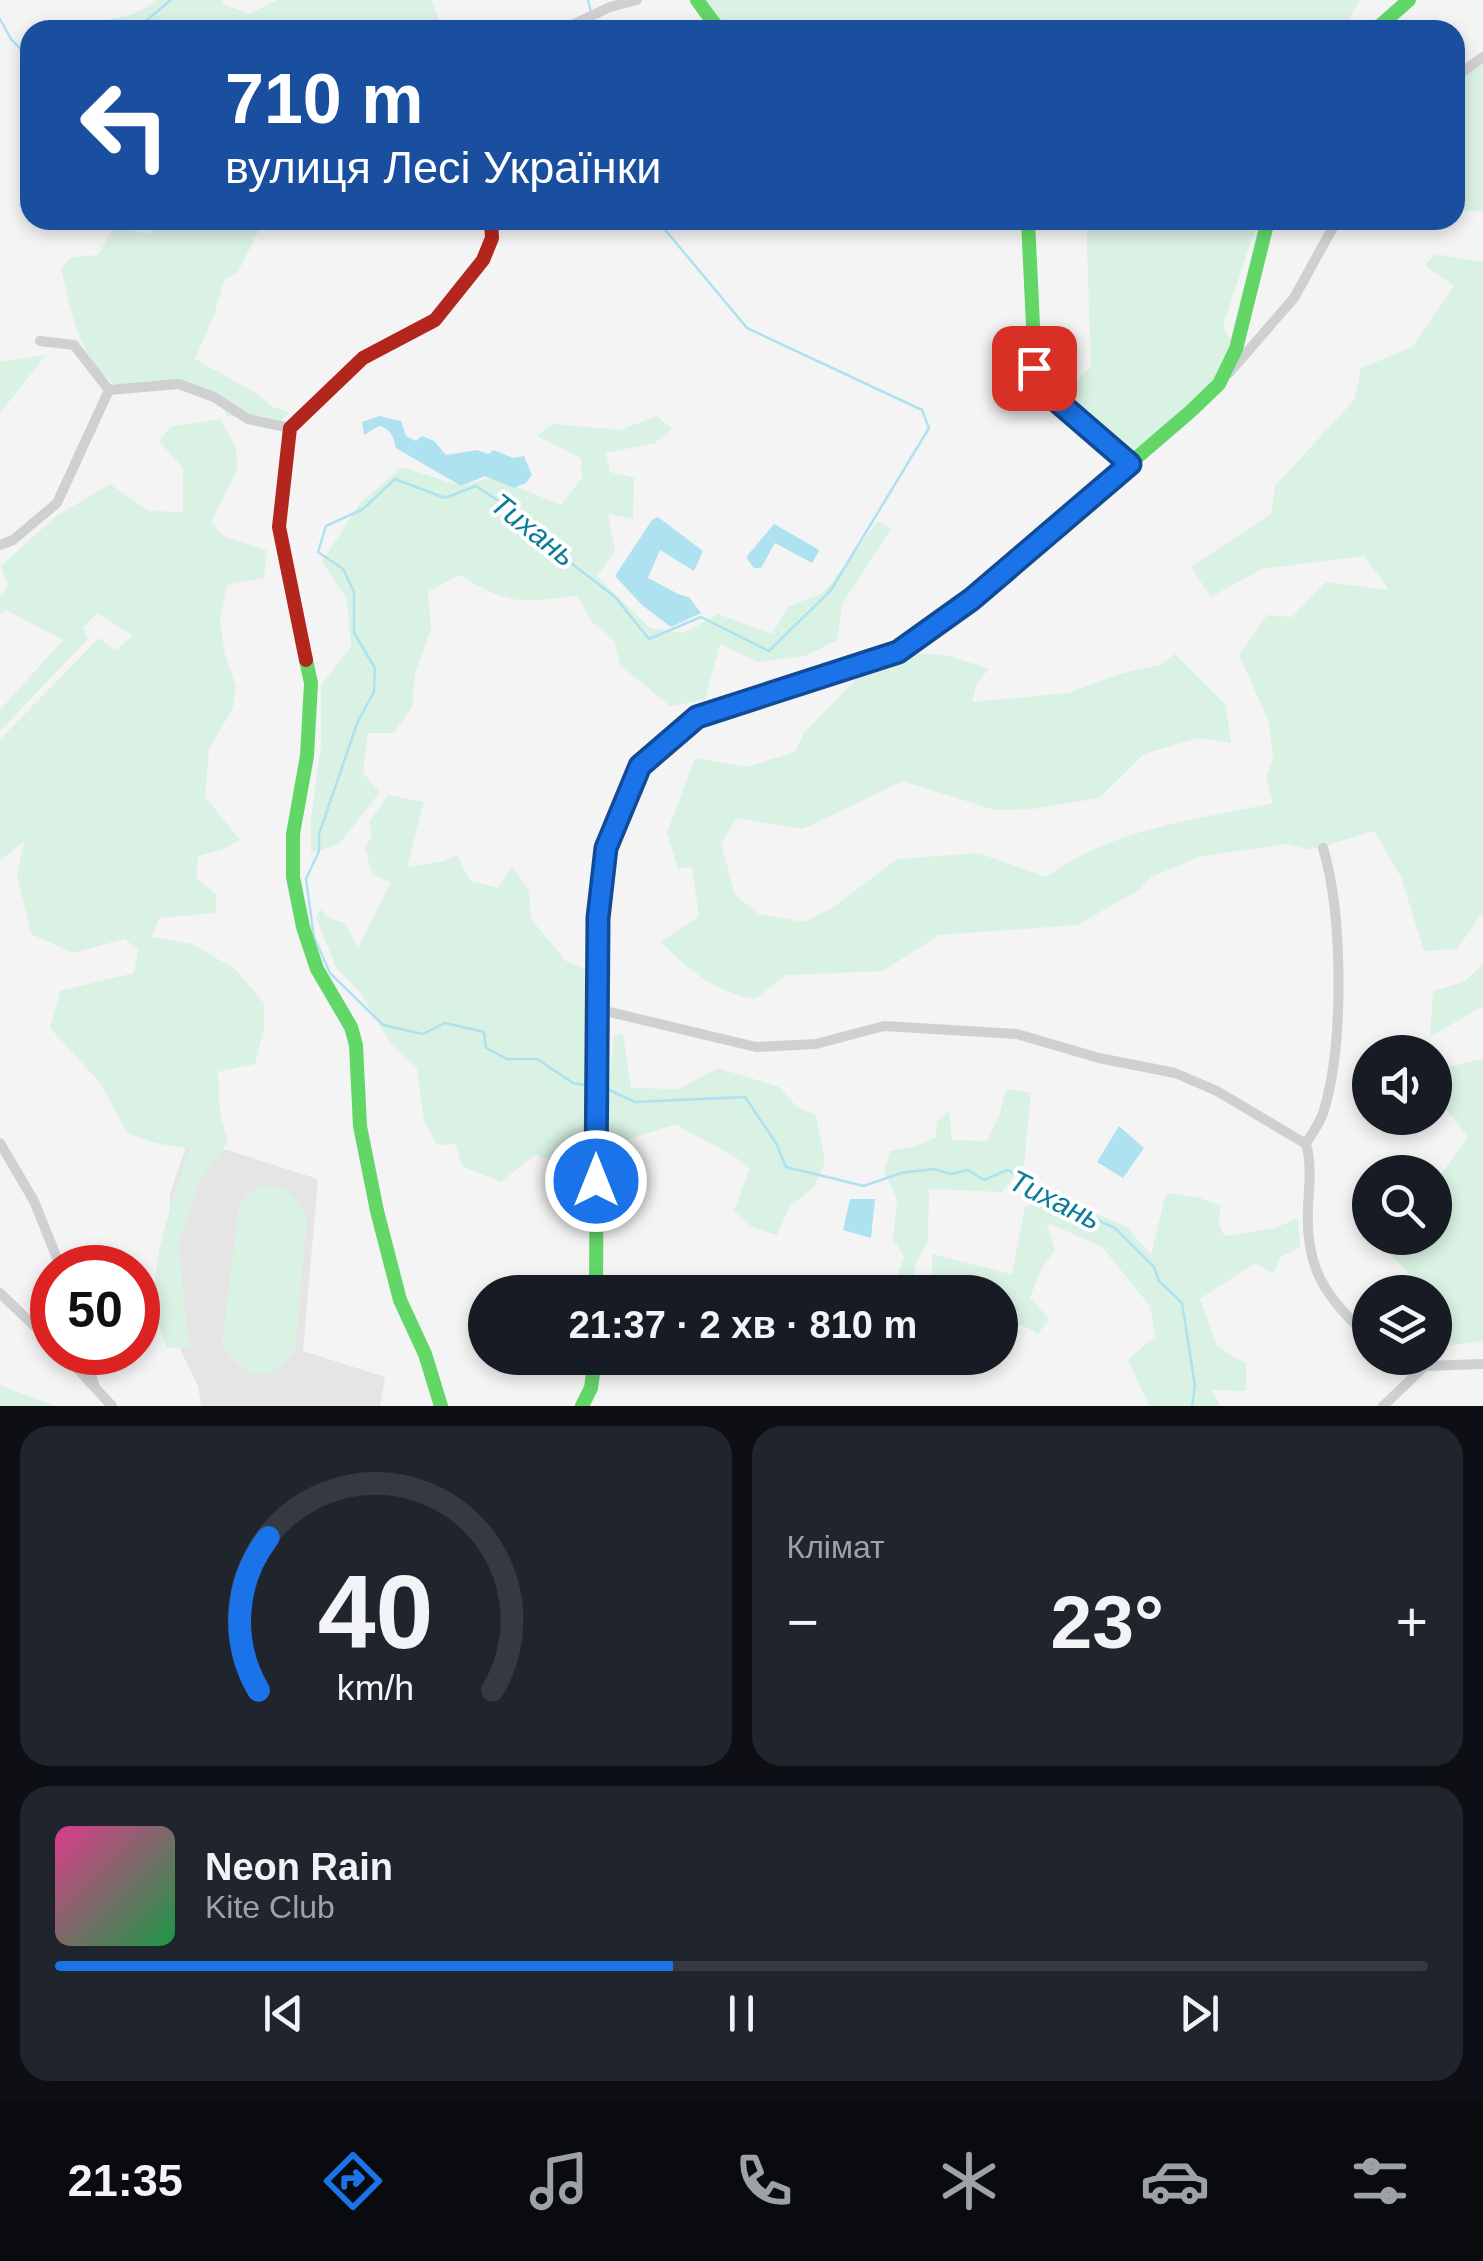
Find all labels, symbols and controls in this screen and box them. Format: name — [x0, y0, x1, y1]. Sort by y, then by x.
icon: left — [60, 60, 190, 190]
text: 710 m — [225, 60, 423, 138]
text: вулиця Лесі Українки — [225, 142, 662, 193]
pin — [992, 326, 1077, 411]
icon: arrive — [1007, 341, 1062, 396]
water label: Тихань — [485, 487, 582, 573]
map controls — [1352, 1035, 1452, 1375]
button: sound — [1352, 1035, 1452, 1135]
position arrow — [544, 1129, 648, 1233]
button: search — [1352, 1155, 1452, 1255]
water label: Тихань — [1004, 1163, 1106, 1236]
speed limit sign: 50 — [30, 1245, 160, 1375]
button: layers — [1352, 1275, 1452, 1375]
text: 21:37 · 2 хв · 810 m — [569, 1304, 917, 1346]
text: Клімат — [787, 1529, 885, 1565]
text: 40 — [318, 1554, 434, 1670]
text: 23° — [1051, 1580, 1164, 1664]
text: − — [787, 1591, 819, 1653]
text: + — [1396, 1591, 1428, 1653]
text: km/h — [337, 1668, 414, 1708]
text: Neon Rain — [205, 1846, 393, 1888]
text: Kite Club — [205, 1889, 335, 1925]
icon: previous — [256, 1986, 311, 2041]
icon: pause — [714, 1986, 769, 2041]
icon: next — [1172, 1986, 1227, 2041]
icon: directions — [318, 2146, 388, 2216]
icon: music — [524, 2146, 594, 2216]
icon: phone — [729, 2146, 799, 2216]
icon: climate — [934, 2146, 1004, 2216]
icon: car — [1140, 2146, 1210, 2216]
icon: filters — [1345, 2146, 1415, 2216]
text: 21:35 — [68, 2155, 183, 2206]

